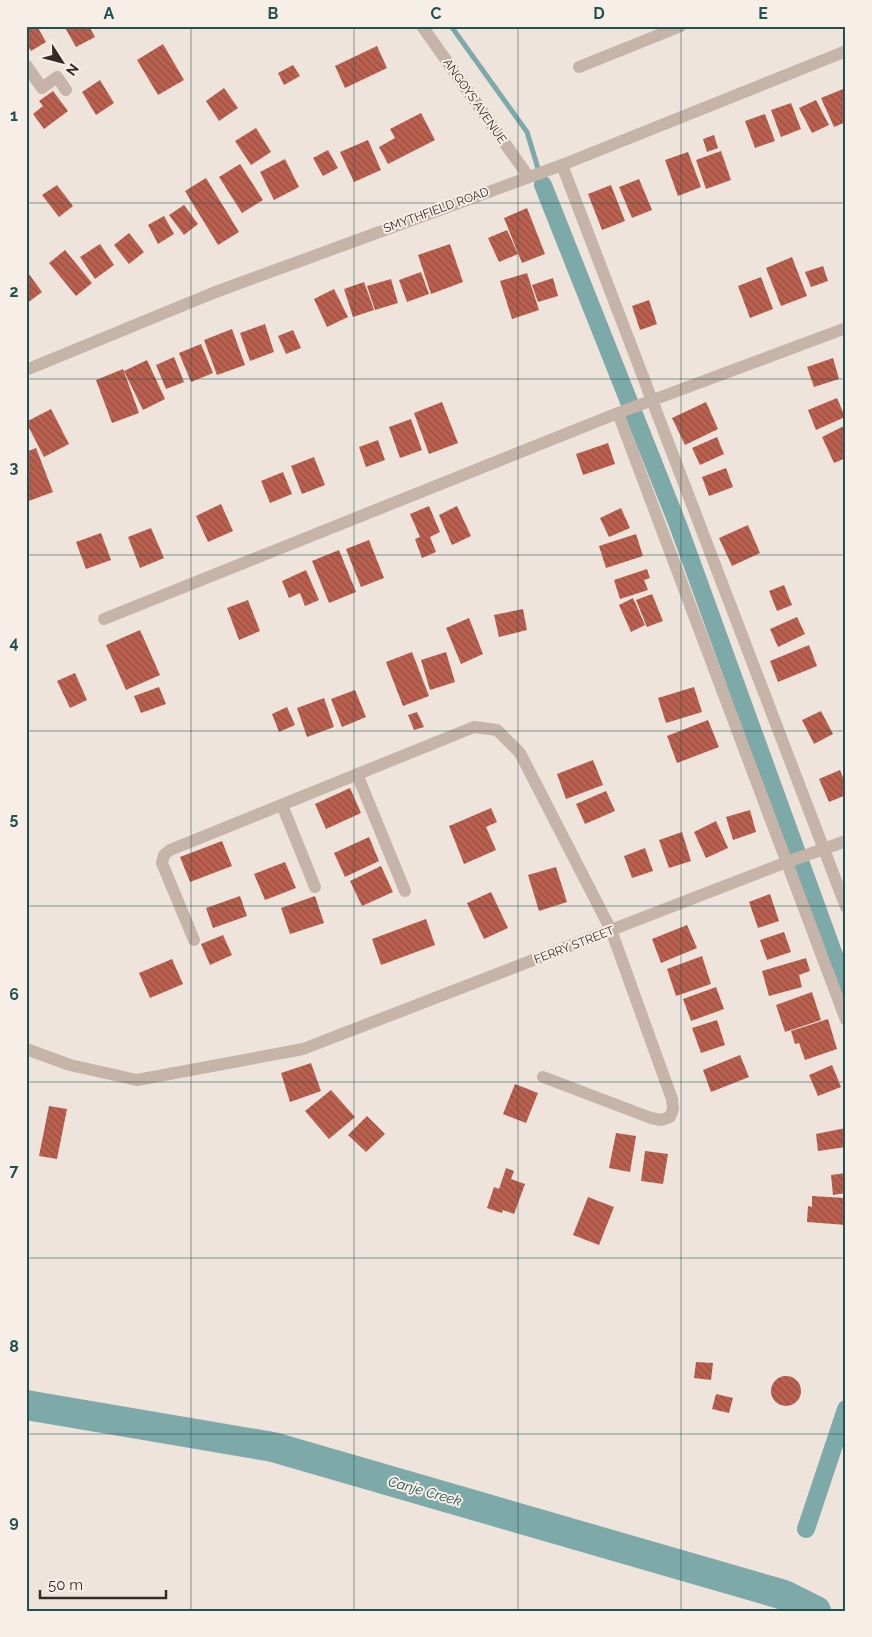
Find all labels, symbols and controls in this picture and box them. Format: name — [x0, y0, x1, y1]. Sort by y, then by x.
text: A — [104, 4, 115, 23]
text: B — [268, 4, 279, 23]
text: C — [431, 4, 442, 23]
text: D — [593, 4, 605, 23]
text: E — [758, 4, 768, 23]
north arrow — [38, 38, 88, 88]
street label: ANGOYS AVENUE — [440, 56, 510, 146]
text: N — [63, 61, 82, 79]
text: 1 — [10, 106, 18, 125]
street label: SMYTHFIELD ROAD — [381, 184, 491, 236]
text: 2 — [9, 282, 19, 301]
text: 3 — [10, 458, 19, 477]
text: 4 — [9, 633, 19, 652]
text: 5 — [10, 809, 19, 828]
street label: FERRY STREET — [532, 923, 617, 967]
text: 6 — [9, 985, 19, 1004]
text: 7 — [10, 1161, 19, 1180]
text: 8 — [9, 1337, 19, 1356]
water label: Canje Creek — [386, 1473, 464, 1509]
text: 9 — [9, 1512, 19, 1531]
scale bar — [40, 1567, 166, 1599]
text: 50 m — [48, 1576, 83, 1594]

